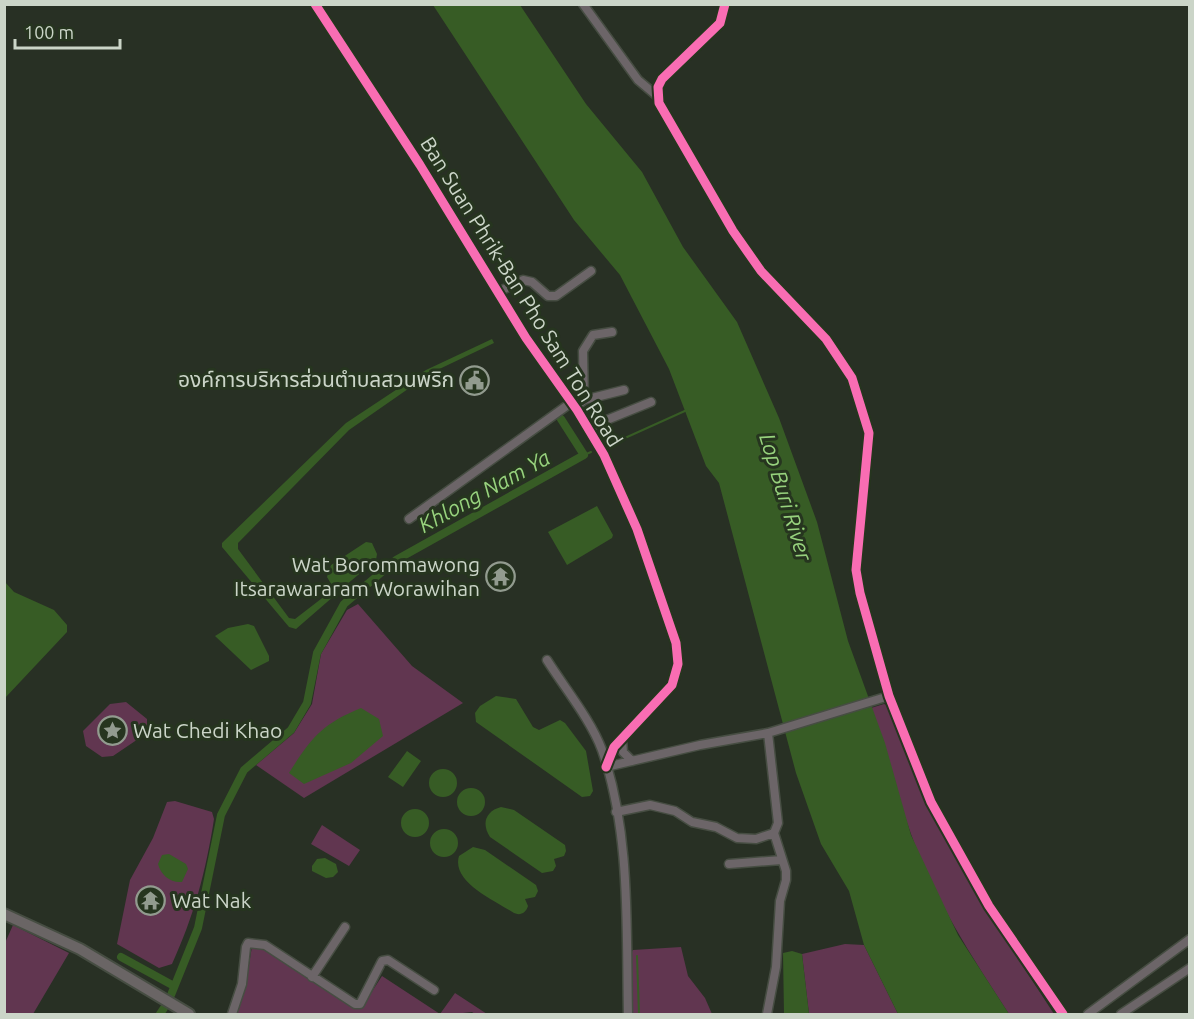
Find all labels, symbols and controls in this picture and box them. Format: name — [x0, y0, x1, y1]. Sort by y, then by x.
scale bar — [15, 12, 120, 50]
text: 100 m — [24, 22, 74, 42]
street label: Ban Suan Phrik-Ban Pho Sam Ton Road — [416, 132, 628, 451]
public building icon: องค์การบริหารส่วนตำบลสวนพริก — [459, 364, 491, 396]
place label: องค์การบริหารส่วนตำบลสวนพริก — [178, 367, 454, 391]
water label: Lop Buri River — [755, 430, 818, 564]
water label: Khlong Nam Ya — [414, 444, 554, 537]
place label: Wat Borommawong Itsarawararam Worawihan — [234, 552, 480, 600]
temple icon: Wat Borommawong Itsarawararam Worawihan — [485, 561, 517, 593]
place icon: Wat Chedi Khao — [96, 715, 128, 747]
place label: Wat Chedi Khao — [133, 718, 282, 742]
temple icon: Wat Nak — [135, 885, 167, 917]
place label: Wat Nak — [172, 888, 252, 912]

